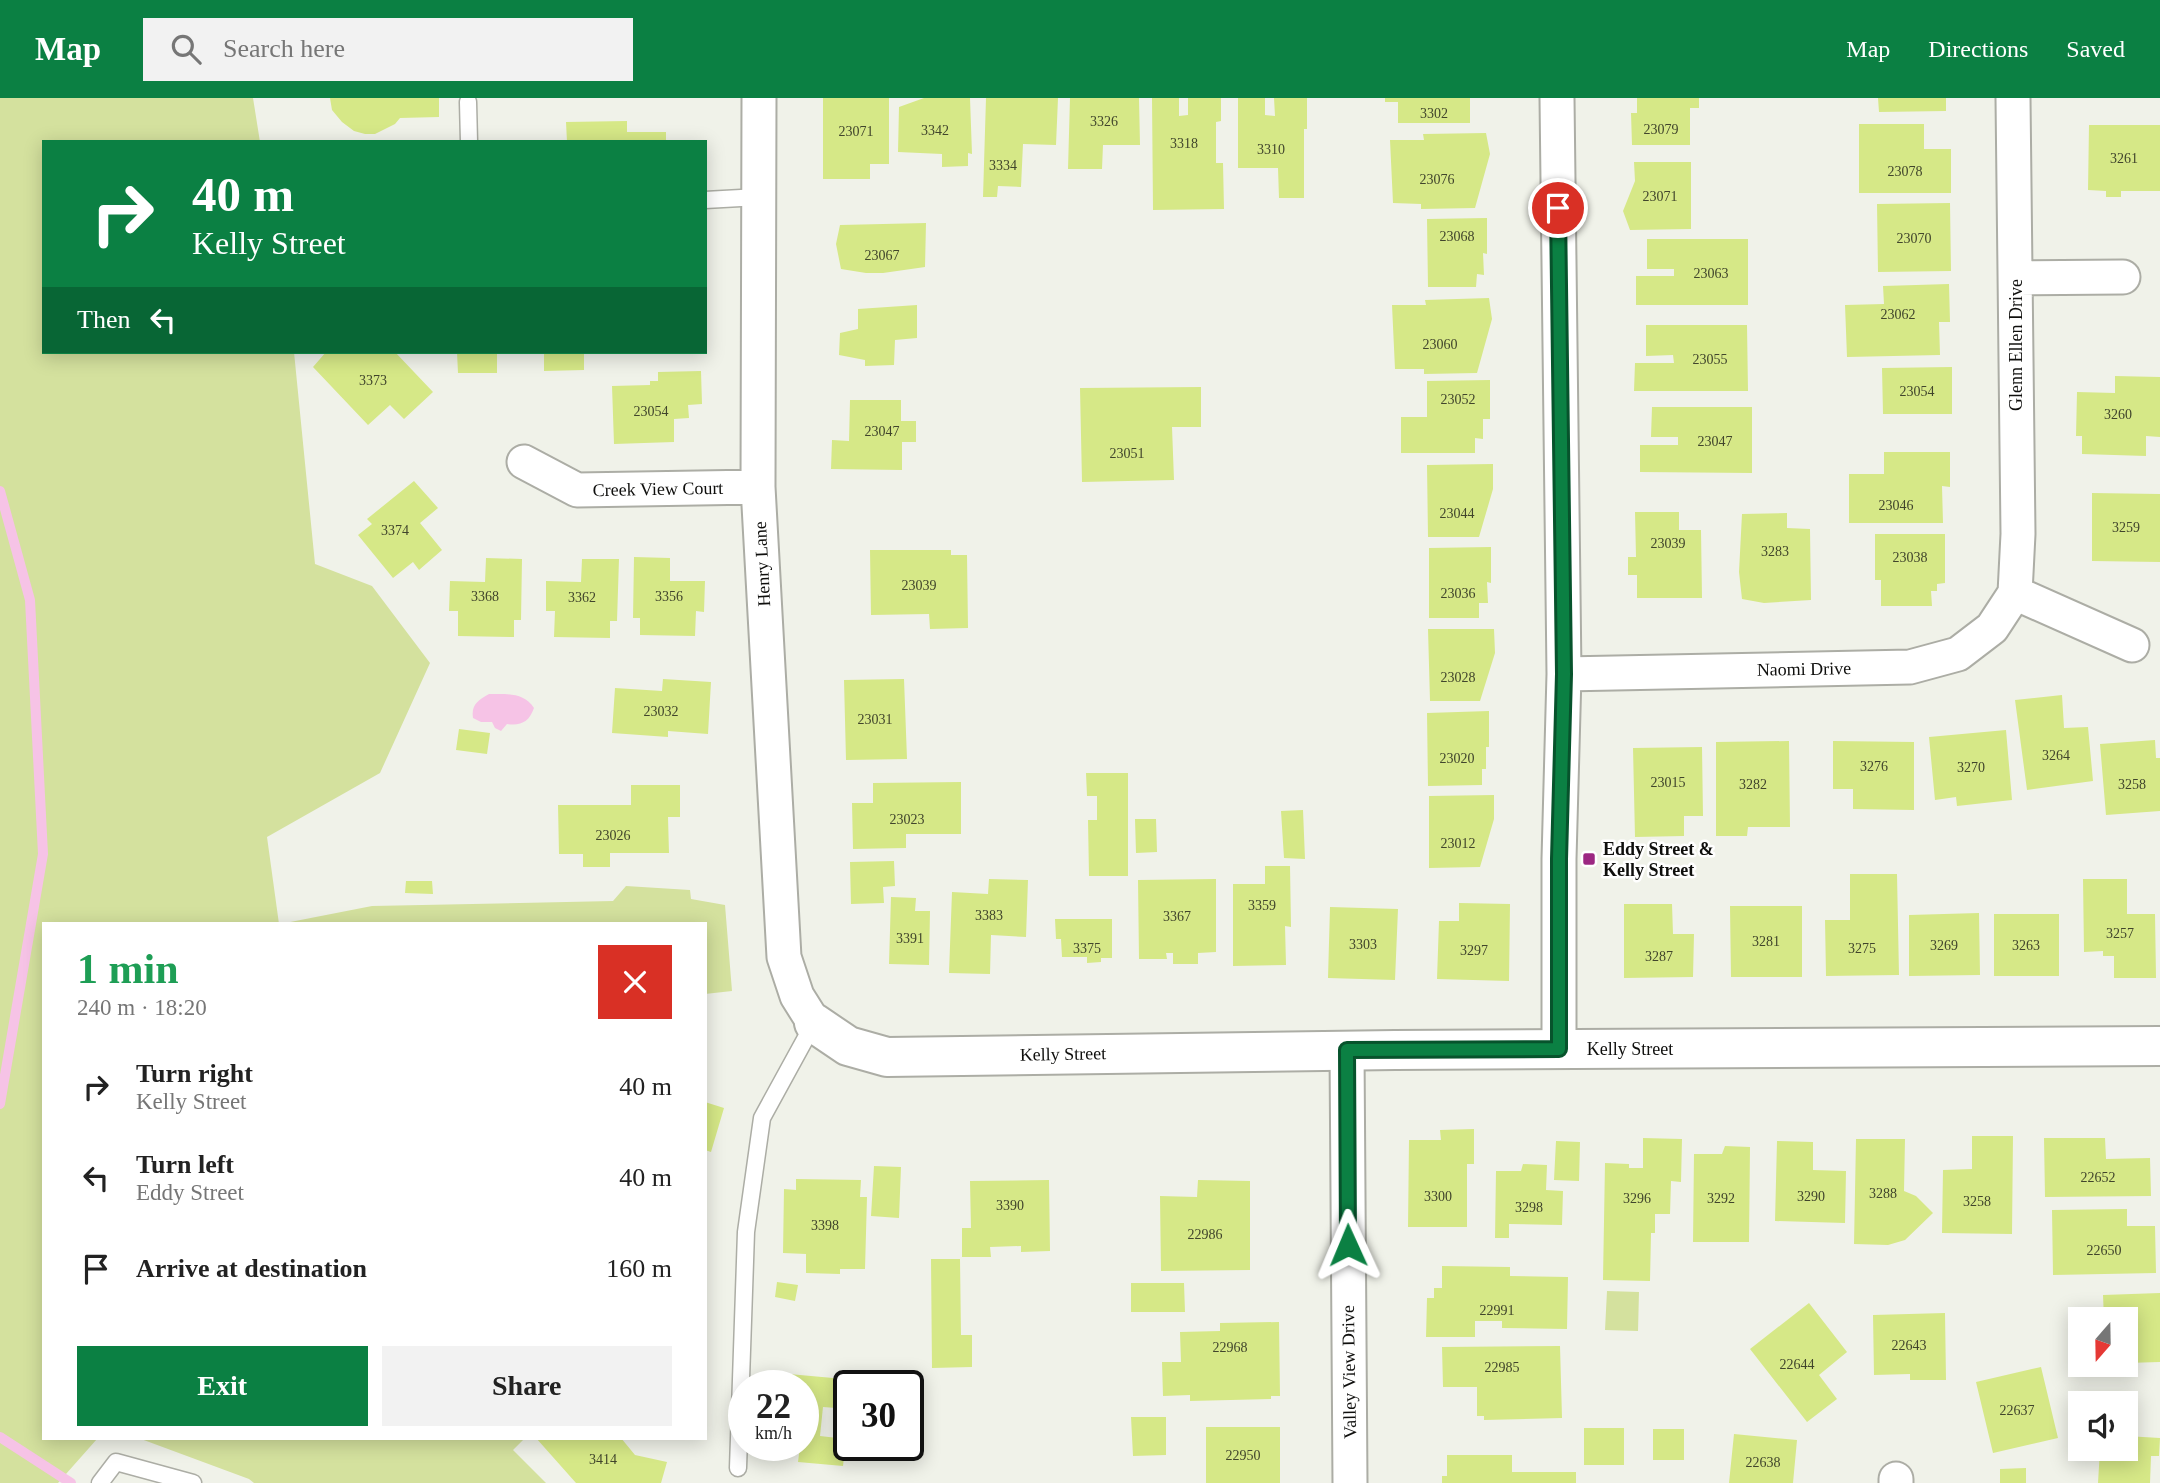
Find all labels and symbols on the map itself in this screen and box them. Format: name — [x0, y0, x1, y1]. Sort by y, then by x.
house number: 3302 — [1420, 106, 1448, 121]
house number: 3326 — [1090, 114, 1118, 129]
house number: 23079 — [1644, 122, 1679, 137]
house number: 3342 — [921, 123, 949, 138]
house number: 23071 — [839, 124, 874, 139]
house number: 3318 — [1170, 136, 1198, 151]
house number: 3310 — [1257, 142, 1285, 157]
house number: 3261 — [2110, 151, 2138, 166]
house number: 3334 — [989, 158, 1017, 173]
house number: 23078 — [1888, 164, 1923, 179]
house number: 23076 — [1420, 172, 1455, 187]
pin — [1528, 178, 1588, 238]
house number: 23071 — [1643, 189, 1678, 204]
house number: 23068 — [1440, 229, 1475, 244]
house number: 23070 — [1897, 231, 1932, 246]
house number: 23067 — [865, 248, 900, 263]
house number: 23063 — [1694, 266, 1729, 281]
street label: Glenn Ellen Drive — [2006, 279, 2026, 411]
house number: 23062 — [1881, 307, 1916, 322]
house number: 23060 — [1423, 337, 1458, 352]
house number: 23055 — [1693, 352, 1728, 367]
house number: 3373 — [359, 373, 387, 388]
house number: 23054 — [1900, 384, 1935, 399]
house number: 23052 — [1441, 392, 1476, 407]
house number: 23054 — [634, 404, 669, 419]
house number: 3260 — [2104, 407, 2132, 422]
house number: 23047 — [865, 424, 900, 439]
house number: 23047 — [1698, 434, 1733, 449]
house number: 23051 — [1110, 446, 1145, 461]
street label: Creek View Court — [593, 478, 723, 500]
house number: 23046 — [1879, 498, 1914, 513]
house number: 23044 — [1440, 506, 1475, 521]
house number: 3259 — [2112, 520, 2140, 535]
street label: Henry Lane — [750, 521, 774, 607]
house number: 3374 — [381, 523, 409, 538]
house number: 23039 — [1651, 536, 1686, 551]
house number: 3283 — [1761, 544, 1789, 559]
house number: 23038 — [1893, 550, 1928, 565]
house number: 23039 — [902, 578, 937, 593]
house number: 23036 — [1441, 586, 1476, 601]
house number: 3368 — [471, 589, 499, 604]
house number: 3356 — [655, 589, 683, 604]
house number: 3362 — [568, 590, 596, 605]
street label: Naomi Drive — [1757, 658, 1851, 680]
house number: 23028 — [1441, 670, 1476, 685]
house number: 23032 — [644, 704, 679, 719]
house number: 23031 — [858, 712, 893, 727]
house number: 3264 — [2042, 748, 2070, 763]
house number: 23020 — [1440, 751, 1475, 766]
house number: 3276 — [1860, 759, 1888, 774]
house number: 3270 — [1957, 760, 1985, 775]
house number: 23015 — [1651, 775, 1686, 790]
house number: 3282 — [1739, 777, 1767, 792]
house number: 3258 — [2118, 777, 2146, 792]
house number: 23023 — [890, 812, 925, 827]
house number: 23026 — [596, 828, 631, 843]
house number: 23012 — [1441, 836, 1476, 851]
place label: Eddy Street & Kelly Street — [1603, 839, 1714, 880]
marker: Eddy Street & Kelly Street — [1581, 851, 1597, 867]
house number: 3359 — [1248, 898, 1276, 913]
house number: 3383 — [975, 908, 1003, 923]
house number: 3367 — [1163, 909, 1191, 924]
house number: 3257 — [2106, 926, 2134, 941]
house number: 3391 — [896, 931, 924, 946]
house number: 3281 — [1752, 934, 1780, 949]
house number: 3303 — [1349, 937, 1377, 952]
house number: 3269 — [1930, 938, 1958, 953]
house number: 3263 — [2012, 938, 2040, 953]
house number: 3375 — [1073, 941, 1101, 956]
house number: 3275 — [1848, 941, 1876, 956]
house number: 3297 — [1460, 943, 1488, 958]
house number: 3287 — [1645, 949, 1673, 964]
street label: Kelly Street — [1587, 1039, 1673, 1059]
street label: Kelly Street — [1020, 1043, 1106, 1065]
house number: 22652 — [2081, 1170, 2116, 1185]
house number: 3288 — [1869, 1186, 1897, 1201]
house number: 3300 — [1424, 1189, 1452, 1204]
house number: 3290 — [1797, 1189, 1825, 1204]
house number: 3296 — [1623, 1191, 1651, 1206]
house number: 3292 — [1707, 1191, 1735, 1206]
house number: 3258 — [1963, 1194, 1991, 1209]
house number: 3390 — [996, 1198, 1024, 1213]
house number: 3298 — [1515, 1200, 1543, 1215]
position arrow — [1311, 1208, 1385, 1282]
house number: 3398 — [811, 1218, 839, 1233]
house number: 22986 — [1188, 1227, 1223, 1242]
house number: 22650 — [2087, 1243, 2122, 1258]
house number: 22991 — [1480, 1303, 1515, 1318]
street label: Valley View Drive — [1338, 1305, 1360, 1439]
north arrow — [2068, 1307, 2138, 1377]
house number: 22643 — [1892, 1338, 1927, 1353]
house number: 22968 — [1213, 1340, 1248, 1355]
house number: 22644 — [1780, 1357, 1815, 1372]
house number: 22985 — [1485, 1360, 1520, 1375]
speed limit sign: 30 — [833, 1370, 924, 1461]
house number: 22637 — [2000, 1403, 2035, 1418]
house number: 22950 — [1226, 1448, 1261, 1463]
house number: 3414 — [589, 1452, 617, 1467]
house number: 22638 — [1746, 1455, 1781, 1470]

